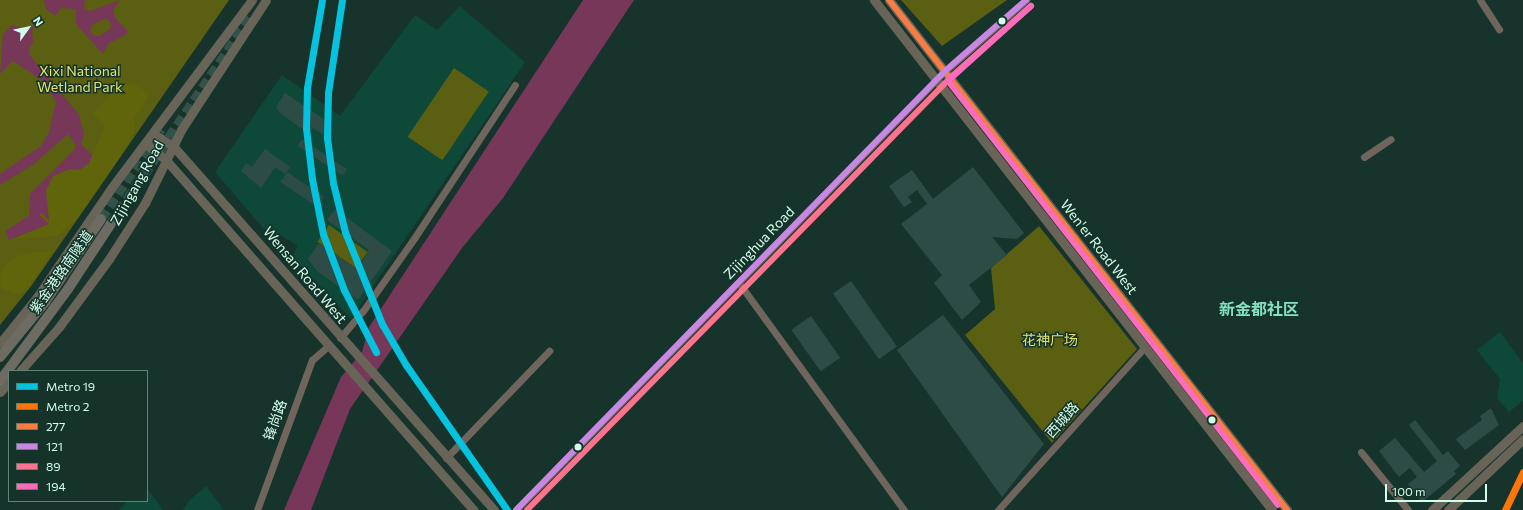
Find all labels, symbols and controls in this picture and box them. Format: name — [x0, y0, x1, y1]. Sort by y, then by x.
north arrow — [8, 8, 48, 48]
text: N — [31, 14, 46, 28]
unlabelled marker — [997, 16, 1007, 26]
park label: Xixi National Wetland Park — [37, 63, 123, 96]
street label: Zijingang Road — [107, 138, 167, 228]
street label: Wen'er Road West — [1057, 196, 1141, 298]
street label: Zijinghua Road — [720, 203, 798, 283]
street label: Wensan Road West — [260, 223, 350, 327]
street label: 紫金港路南隧道 — [26, 227, 96, 317]
district label: 新金都社区 — [1219, 299, 1299, 319]
park label: 花神广场 — [1022, 332, 1078, 348]
legend — [8, 370, 148, 502]
text: Metro 19 — [46, 379, 95, 393]
street label: 锋尚路 — [260, 397, 290, 443]
text: Metro 2 — [46, 399, 89, 413]
street label: 西城路 — [1042, 399, 1082, 441]
unlabelled marker — [1207, 415, 1217, 425]
text: 277 — [46, 419, 65, 433]
text: 121 — [46, 439, 63, 453]
unlabelled marker — [573, 442, 583, 452]
text: 89 — [46, 459, 61, 473]
scale bar — [1387, 476, 1489, 502]
text: 194 — [46, 479, 66, 493]
text: 100 m — [1392, 484, 1426, 498]

